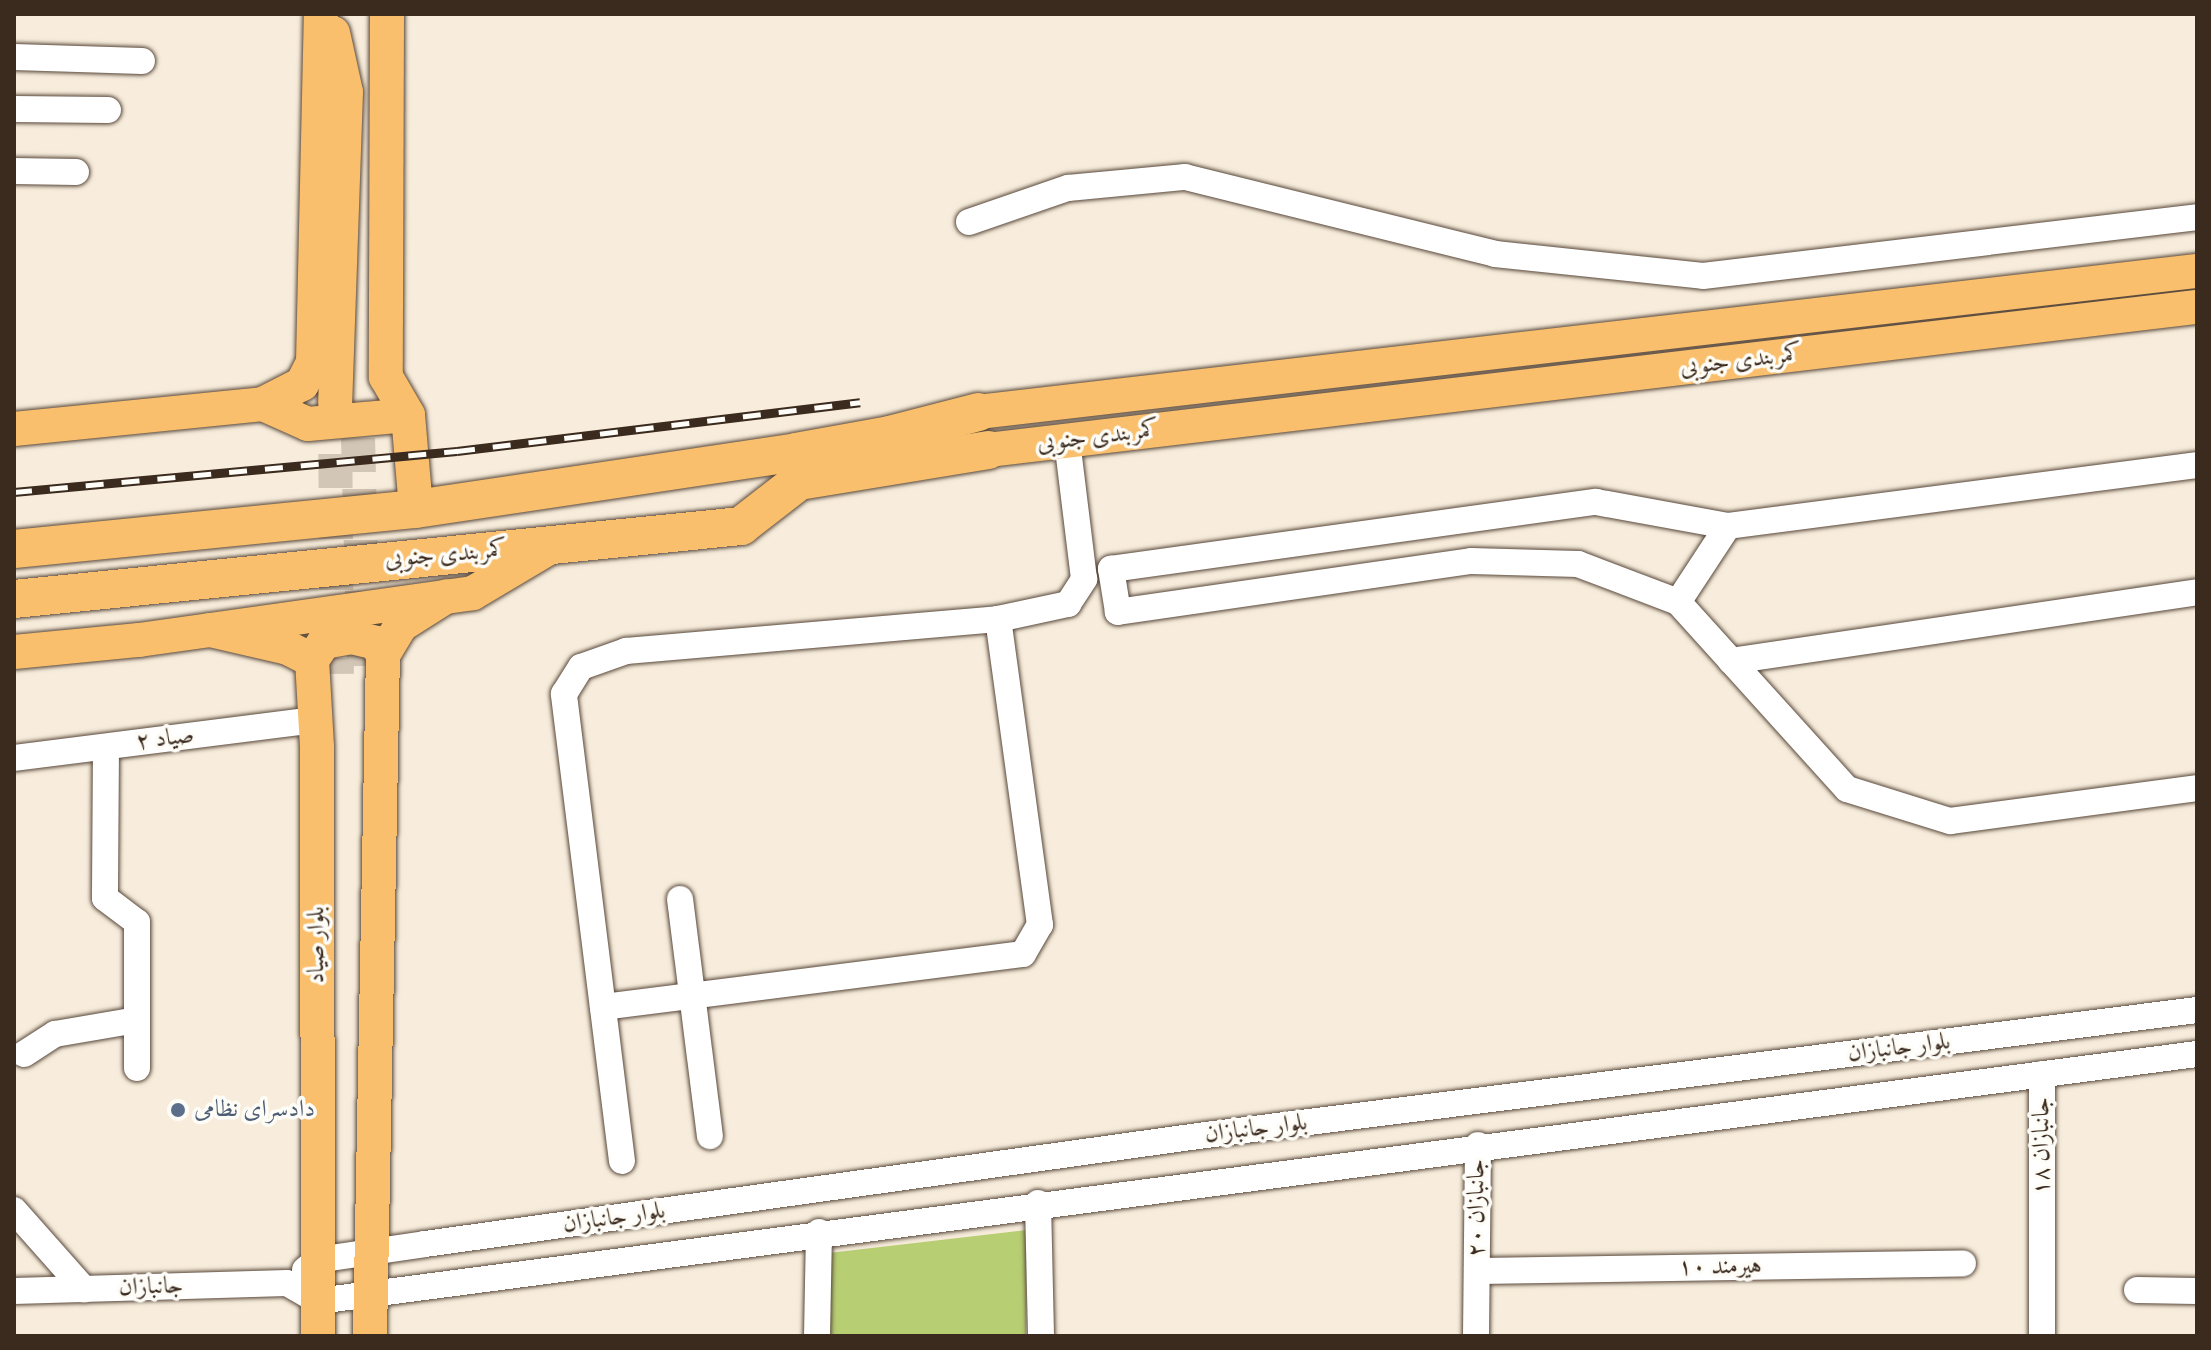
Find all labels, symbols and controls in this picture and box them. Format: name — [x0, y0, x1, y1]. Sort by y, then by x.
street label: کمربندی جنوبی — [1678, 339, 1804, 383]
street label: کمربندی جنوبی — [1035, 415, 1161, 459]
street label: کمربندی جنوبی — [384, 535, 508, 575]
street label: صیاد ۲ — [134, 721, 196, 757]
street label: بلوار صیاد — [303, 906, 331, 984]
street label: بلوار جانبازان — [1846, 1027, 1952, 1069]
place label: دادسرای نظامی — [194, 1096, 315, 1124]
street label: جانبازان ۱۸ — [2028, 1097, 2056, 1195]
marker: دادسرای نظامی — [169, 1101, 187, 1119]
street label: بلوار جانبازان — [1203, 1108, 1309, 1150]
street label: جانبازان ۲۰ — [1463, 1159, 1491, 1257]
street label: بلوار جانبازان — [561, 1197, 667, 1239]
street label: هیرمند ۱۰ — [1678, 1252, 1762, 1282]
street label: جانبازان — [118, 1271, 184, 1303]

